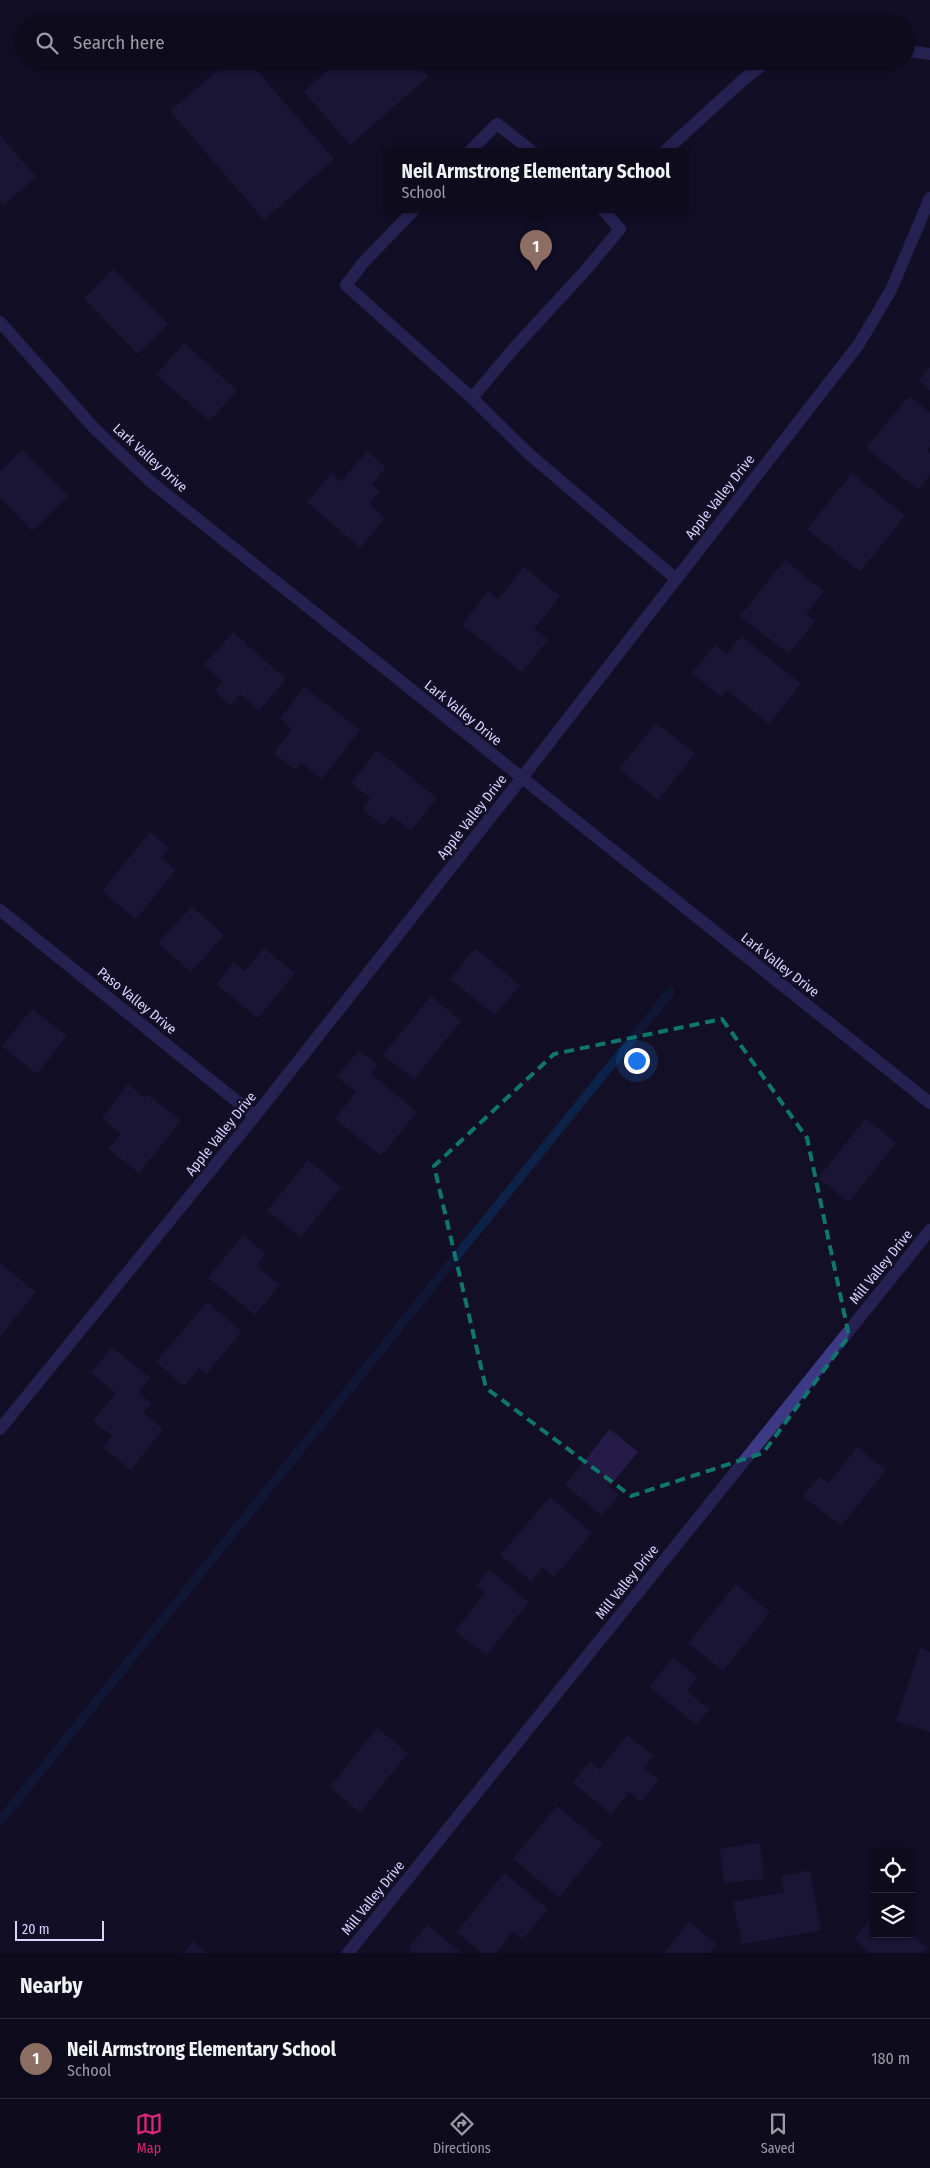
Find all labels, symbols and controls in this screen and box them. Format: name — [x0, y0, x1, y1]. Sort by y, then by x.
search box — [15, 15, 915, 70]
icon: search — [33, 29, 61, 57]
text: Search here — [73, 31, 165, 54]
popup — [385, 148, 687, 213]
text: Neil Armstrong Elementary School — [402, 160, 670, 183]
text: School — [402, 183, 446, 202]
pin: 1 — [520, 230, 552, 271]
street label: Lark Valley Drive — [109, 420, 191, 496]
street label: Apple Valley Drive — [682, 451, 758, 543]
street label: Lark Valley Drive — [421, 677, 505, 749]
street label: Apple Valley Drive — [434, 771, 510, 863]
street label: Lark Valley Drive — [738, 929, 822, 1001]
street label: Paso Valley Drive — [94, 964, 180, 1038]
your location — [624, 1048, 650, 1074]
street label: Apple Valley Drive — [182, 1089, 260, 1179]
street label: Mill Valley Drive — [846, 1226, 916, 1308]
street label: Mill Valley Drive — [592, 1541, 662, 1623]
map controls — [870, 1848, 915, 1938]
button: locate — [870, 1848, 915, 1893]
street label: Mill Valley Drive — [338, 1857, 408, 1939]
button: layers — [870, 1893, 915, 1938]
scale bar — [15, 1918, 104, 1941]
text: 20 m — [22, 1921, 50, 1938]
text: Nearby — [20, 1973, 82, 1999]
text: Neil Armstrong Elementary School — [67, 2038, 336, 2061]
text: 1 — [33, 2049, 39, 2068]
text: 180 m — [871, 2049, 910, 2068]
text: School — [67, 2061, 111, 2080]
tab: Map — [135, 2110, 163, 2157]
tab: Directions — [433, 2110, 491, 2157]
tab: Saved — [761, 2110, 795, 2157]

